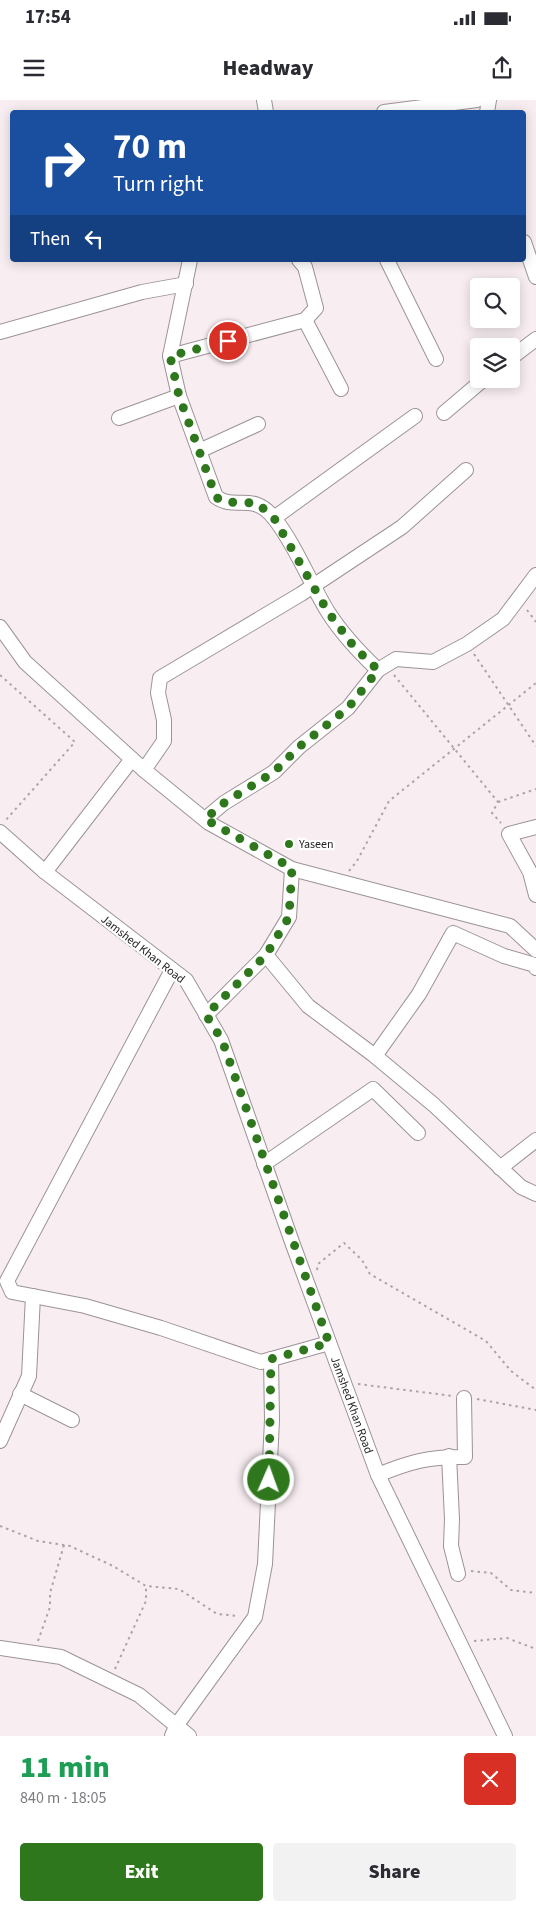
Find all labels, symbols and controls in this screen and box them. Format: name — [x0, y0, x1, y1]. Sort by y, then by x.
text: 17:54 — [25, 4, 71, 31]
text: Headway — [222, 52, 314, 84]
icon: menu — [20, 54, 48, 82]
icon: share — [488, 54, 516, 82]
text: 70 m — [113, 122, 187, 172]
icon: right — [30, 130, 95, 195]
text: Turn right — [113, 168, 203, 200]
icon: left — [80, 225, 108, 253]
text: Then — [30, 226, 70, 253]
map controls — [470, 278, 520, 388]
button: search — [470, 278, 520, 328]
pin — [207, 320, 249, 362]
icon: arrive — [214, 327, 242, 355]
button: layers — [470, 338, 520, 388]
place label: Yaseen — [298, 836, 333, 853]
marker: Yaseen — [283, 838, 295, 850]
street label: Jamshed Khan Road — [97, 911, 188, 988]
street label: Jamshed Khan Road — [326, 1354, 377, 1456]
position arrow — [242, 1453, 294, 1505]
text: 11 min — [20, 1746, 110, 1789]
button: close — [464, 1753, 516, 1805]
text: 840 m · 18:05 — [20, 1787, 107, 1809]
button: Exit — [20, 1843, 263, 1901]
button: Share — [273, 1843, 516, 1901]

